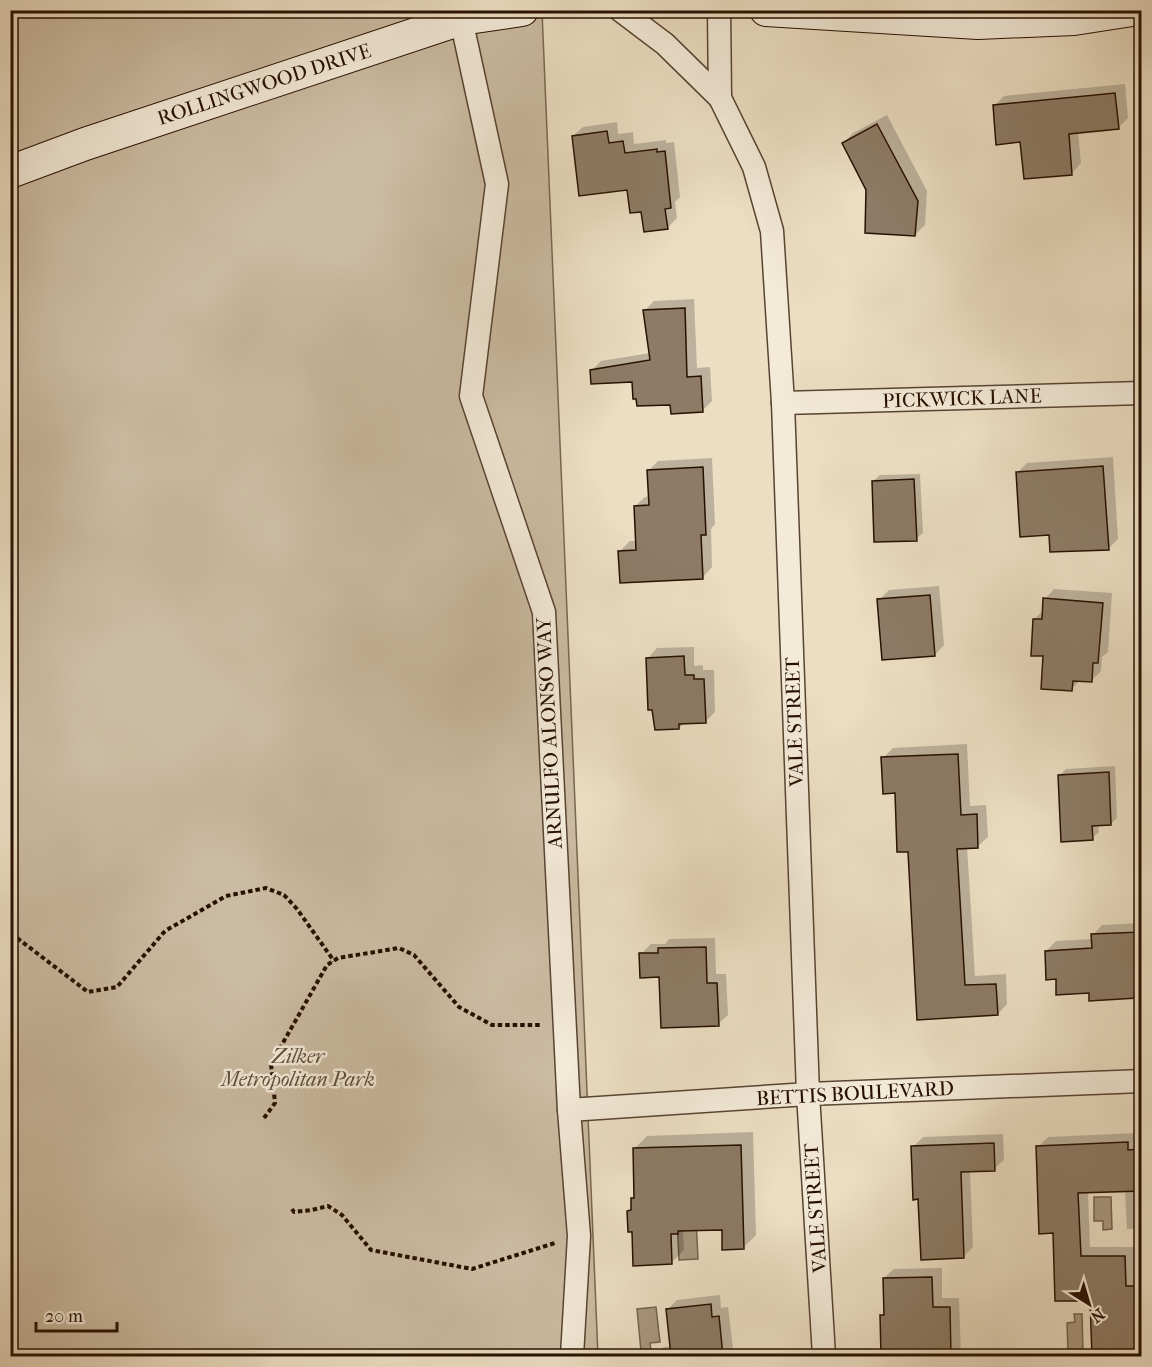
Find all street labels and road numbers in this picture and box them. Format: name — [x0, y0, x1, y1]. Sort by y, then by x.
street label: ROLLINGWOOD DRIVE — [154, 39, 374, 130]
street label: PICKWICK LANE — [882, 384, 1042, 413]
street label: ARNULFO ALONSO WAY — [532, 615, 567, 850]
street label: VALE STREET — [781, 656, 808, 788]
street label: BETTIS BOULEVARD — [756, 1077, 954, 1110]
street label: VALE STREET — [799, 1142, 832, 1274]

